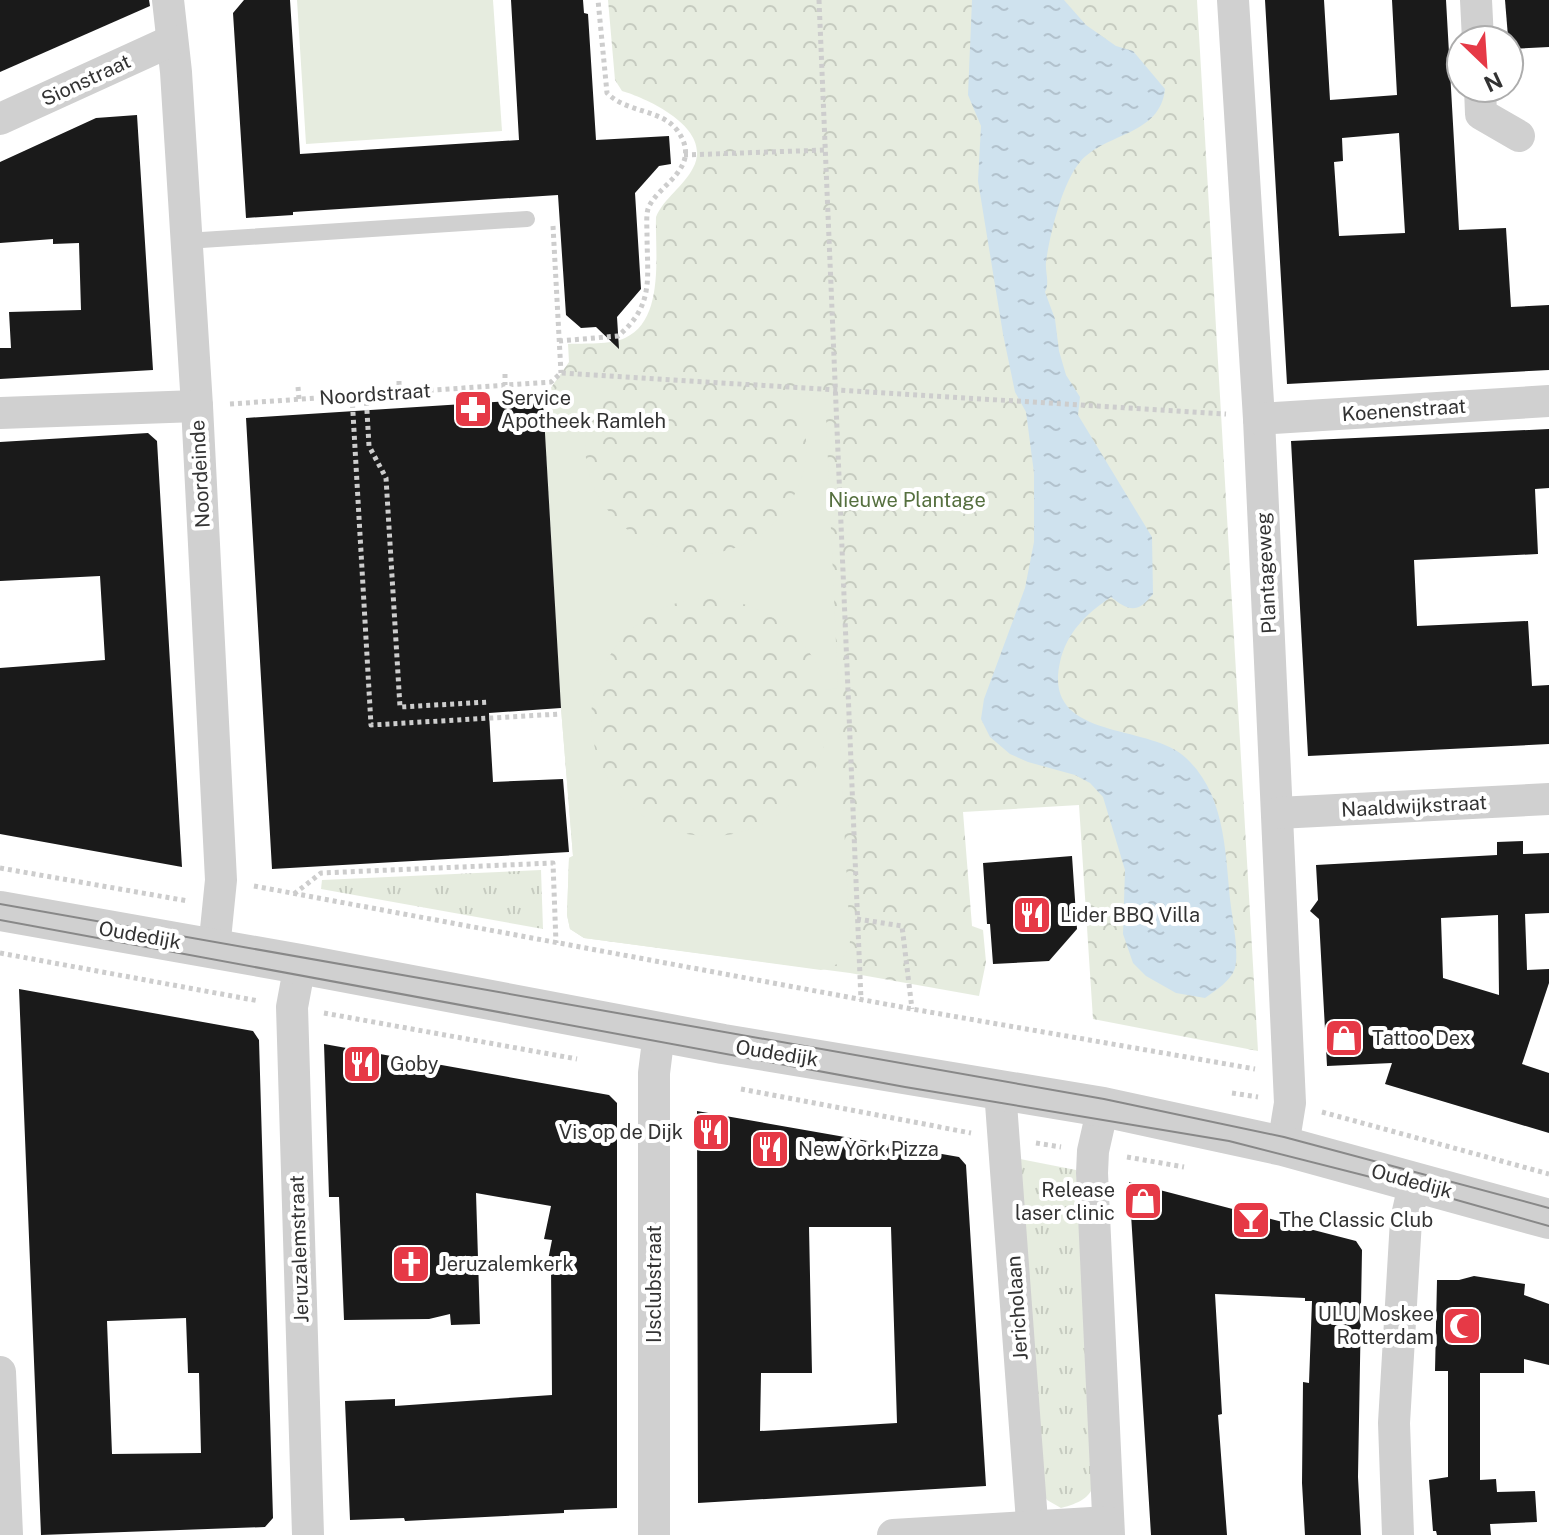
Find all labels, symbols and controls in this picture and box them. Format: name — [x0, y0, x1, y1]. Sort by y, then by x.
north arrow — [1445, 24, 1525, 104]
street label: Sionstraat — [38, 49, 134, 111]
text: N — [1480, 67, 1507, 98]
street label: Noordstraat — [318, 378, 432, 410]
place label: Service Apotheek Ramleh — [501, 386, 666, 433]
pharmacy icon: Service Apotheek Ramleh — [452, 388, 494, 430]
street label: Koenenstraat — [1341, 394, 1467, 426]
street label: Noordeinde — [185, 419, 215, 529]
park label: Nieuwe Plantage — [828, 488, 986, 512]
street label: Plantageweg — [1251, 511, 1281, 635]
street label: Naaldwijkstraat — [1340, 790, 1488, 822]
restaurant icon: Lider BBQ Villa — [1011, 894, 1053, 936]
place label: Lider BBQ Villa — [1060, 903, 1200, 927]
street label: Oudedijk — [97, 916, 183, 954]
shop icon: Tattoo Dex — [1323, 1017, 1365, 1059]
place label: Tattoo Dex — [1372, 1026, 1471, 1050]
street label: Oudedijk — [734, 1035, 820, 1071]
restaurant icon: Goby — [341, 1043, 383, 1085]
place label: Goby — [390, 1052, 439, 1076]
restaurant icon: Vis op de Dijk — [690, 1111, 732, 1153]
place label: Vis op de Dijk — [559, 1120, 683, 1144]
restaurant icon: New York Pizza — [749, 1128, 791, 1170]
place label: New York Pizza — [798, 1137, 939, 1161]
street label: Oudedijk — [1369, 1159, 1455, 1203]
street label: Jeruzalemstraat — [284, 1175, 314, 1323]
place label: Release laser clinic — [1015, 1178, 1115, 1225]
shop icon: Release laser clinic — [1122, 1180, 1164, 1222]
bar icon: The Classic Club — [1230, 1199, 1272, 1241]
place label: The Classic Club — [1279, 1208, 1433, 1232]
street label: IJsclubstraat — [642, 1225, 666, 1343]
church icon: Jeruzalemkerk — [390, 1243, 432, 1285]
place label: Jeruzalemkerk — [439, 1252, 574, 1276]
street label: Jericholaan — [1001, 1255, 1033, 1361]
place label: ULU Moskee Rotterdam — [1318, 1302, 1434, 1349]
mosque icon: ULU Moskee Rotterdam — [1441, 1305, 1483, 1347]

